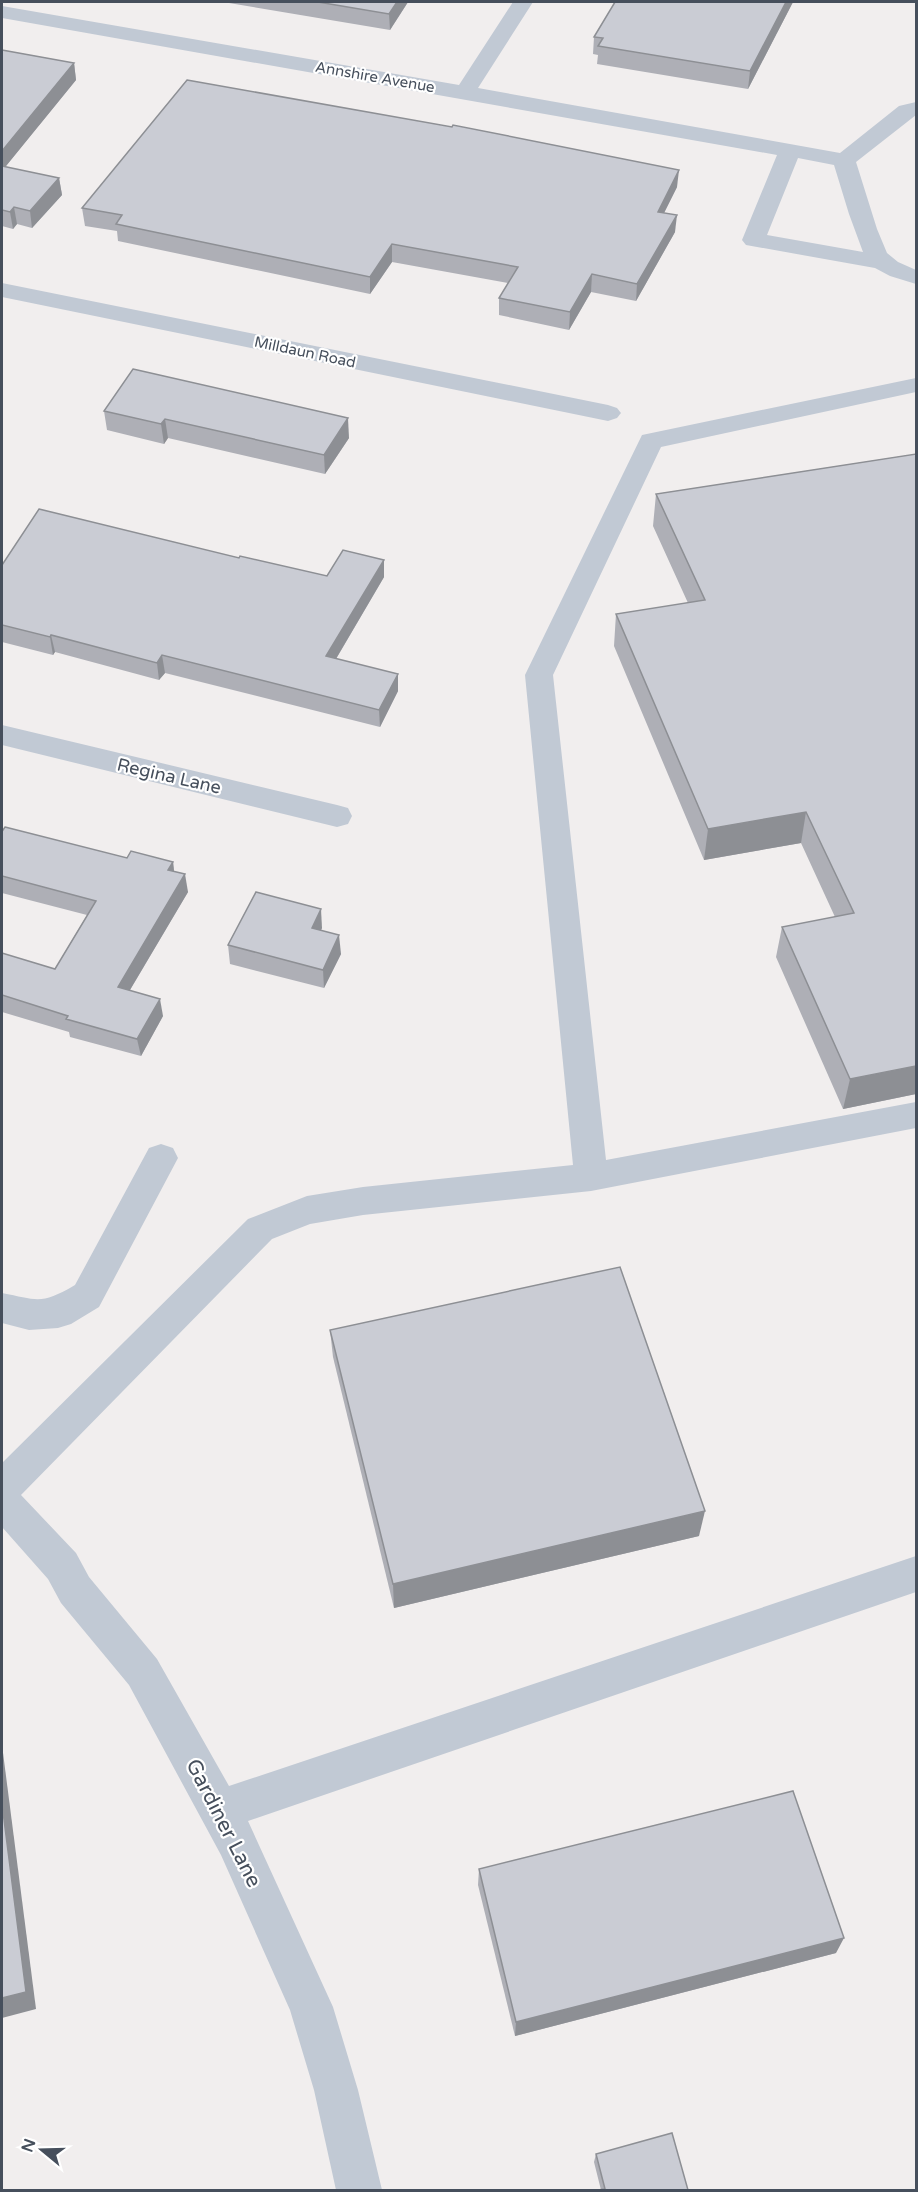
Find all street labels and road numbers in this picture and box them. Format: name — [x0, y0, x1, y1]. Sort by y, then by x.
street label: Annshire Avenue — [314, 58, 436, 96]
street label: Milldaun Road — [253, 332, 357, 372]
street label: Regina Lane — [115, 753, 223, 799]
street label: Gardiner Lane — [180, 1755, 267, 1892]

